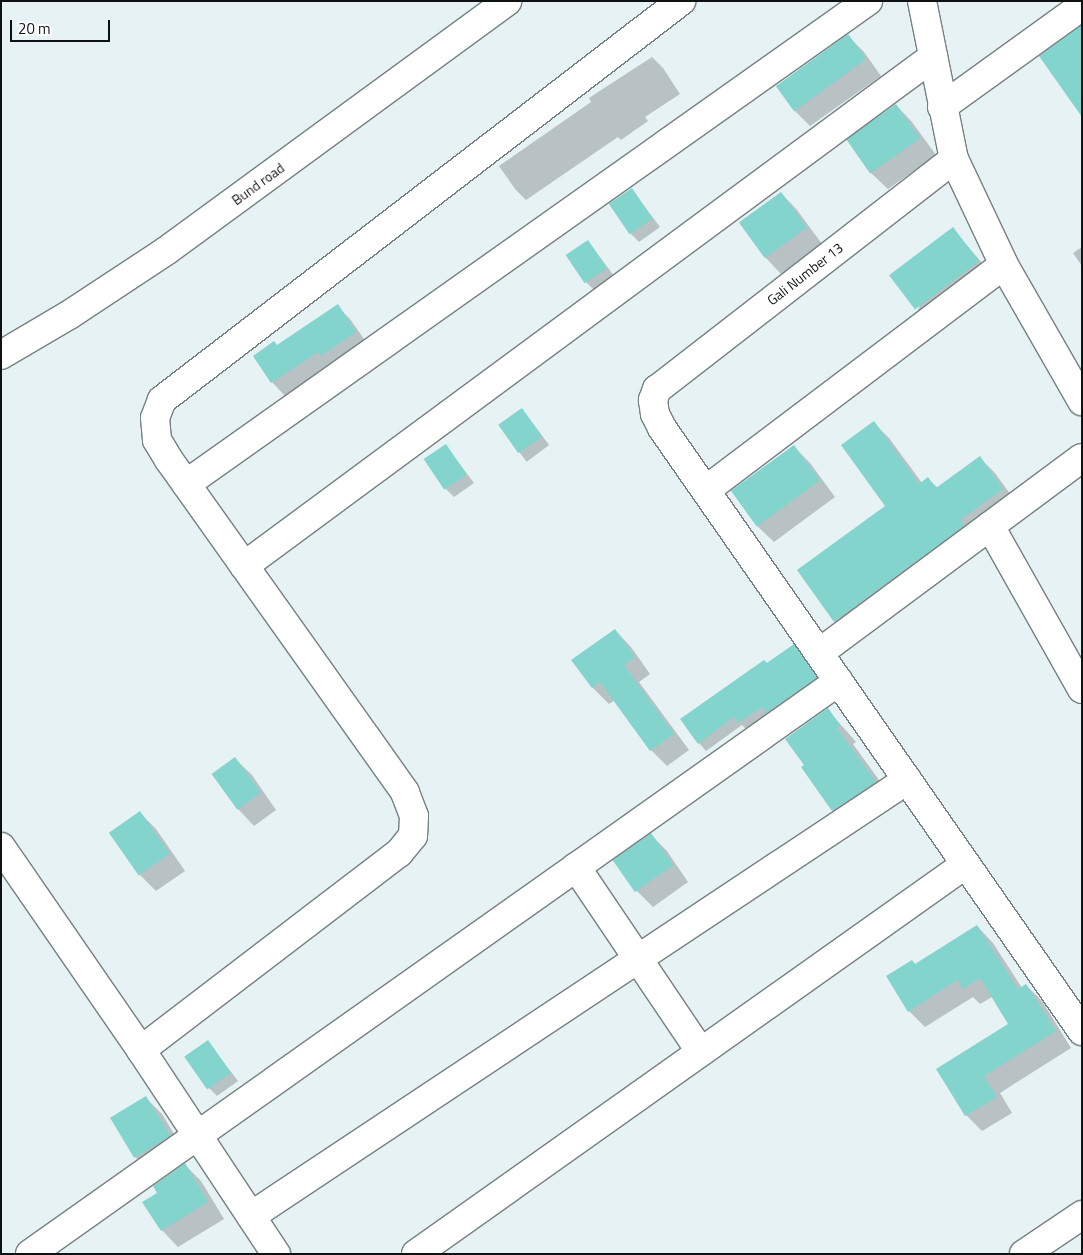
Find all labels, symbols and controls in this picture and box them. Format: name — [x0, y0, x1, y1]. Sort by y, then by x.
scale bar — [12, 10, 112, 42]
text: 20 m — [18, 17, 51, 40]
street label: Bund road — [229, 159, 287, 209]
street label: Gali Number 13 — [764, 239, 846, 309]

